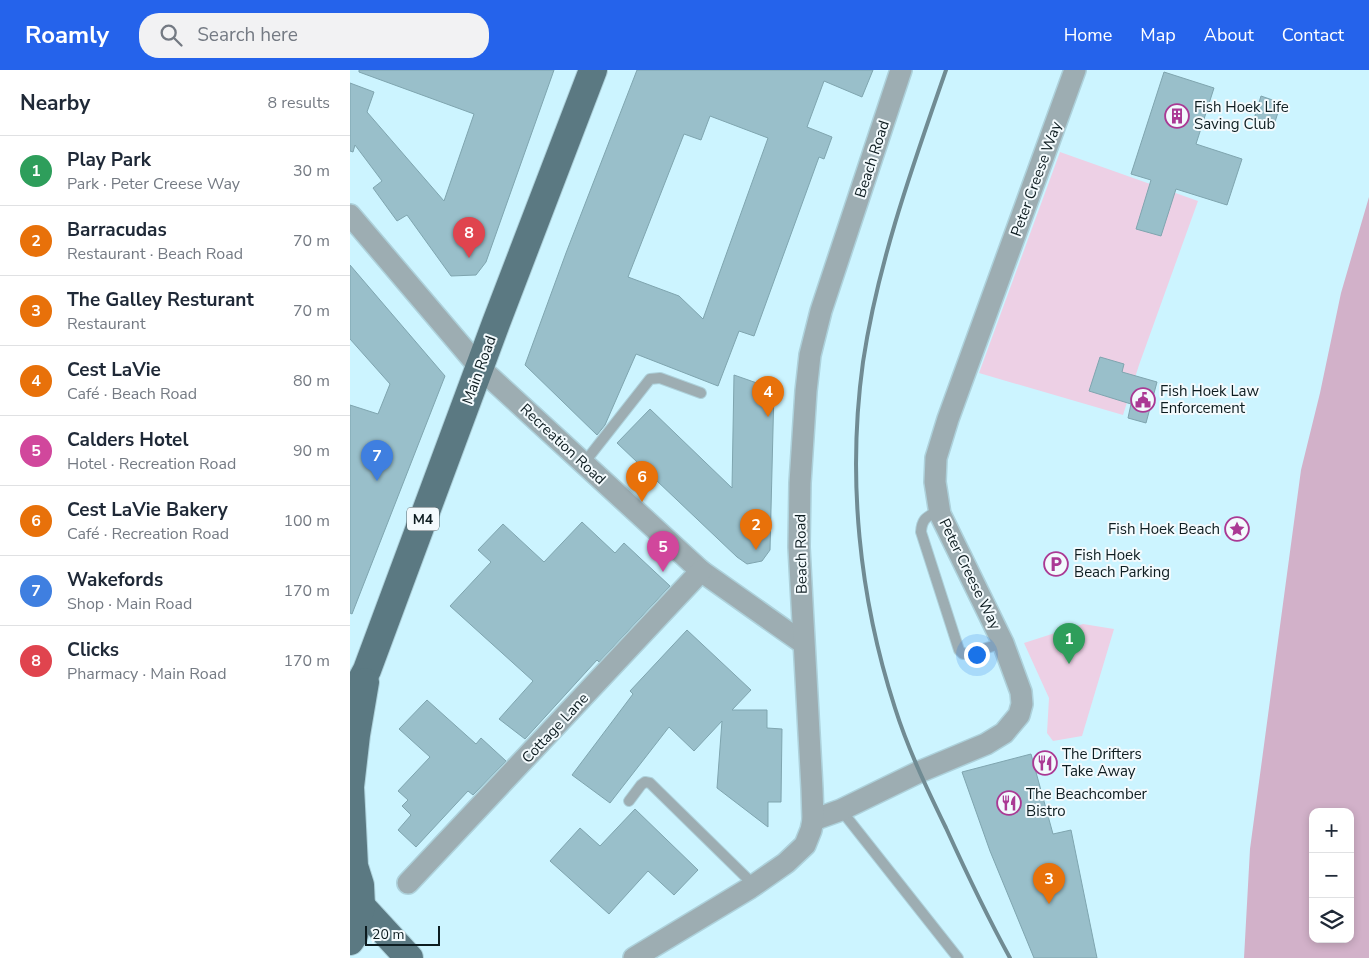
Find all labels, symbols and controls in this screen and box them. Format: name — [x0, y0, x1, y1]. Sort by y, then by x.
search box — [139, 13, 489, 58]
text: Roamly — [25, 19, 109, 51]
icon: search — [157, 21, 185, 49]
text: Search here — [197, 22, 298, 48]
text: Home — [1064, 23, 1112, 47]
text: Map — [1140, 23, 1176, 47]
text: About — [1204, 23, 1254, 47]
text: Contact — [1282, 23, 1344, 47]
text: Nearby — [20, 89, 90, 117]
text: 8 results — [268, 92, 330, 114]
place label: Fish Hoek Life Saving Club — [1194, 97, 1289, 134]
building icon: Fish Hoek Life Saving Club — [1164, 103, 1190, 129]
street label: Beach Road — [850, 118, 894, 200]
street label: Peter Creese Way — [1006, 118, 1066, 239]
text: Play Park — [67, 147, 151, 173]
text: 1 — [31, 160, 41, 182]
text: 30 m — [293, 160, 330, 182]
text: Park · Peter Creese Way — [67, 173, 240, 195]
text: Barracudas — [67, 217, 167, 243]
pin: 8 — [453, 217, 485, 258]
text: 2 — [31, 230, 41, 252]
text: 70 m — [293, 230, 330, 252]
text: Restaurant · Beach Road — [67, 243, 243, 265]
text: The Galley Resturant — [67, 287, 254, 313]
text: 3 — [31, 300, 41, 322]
text: 70 m — [293, 300, 330, 322]
text: Restaurant — [67, 313, 146, 335]
street label: Main Road — [457, 333, 501, 407]
text: Cest LaVie — [67, 357, 161, 383]
text: 4 — [31, 370, 41, 392]
text: 80 m — [293, 370, 330, 392]
pin: 4 — [752, 376, 784, 417]
place label: Fish Hoek Law Enforcement — [1160, 381, 1259, 418]
text: Café · Beach Road — [67, 383, 197, 405]
public building icon: Fish Hoek Law Enforcement — [1130, 387, 1156, 413]
street label: Recreation Road — [516, 399, 610, 489]
text: Calders Hotel — [67, 427, 188, 453]
text: 5 — [31, 440, 41, 462]
text: 90 m — [293, 440, 330, 462]
pin: 7 — [361, 440, 393, 481]
text: Hotel · Recreation Road — [67, 453, 236, 475]
pin: 6 — [626, 461, 658, 502]
text: Cest LaVie Bakery — [67, 497, 228, 523]
road number: M4 — [407, 508, 439, 530]
pin: 2 — [740, 509, 772, 550]
text: 6 — [31, 510, 41, 532]
text: 100 m — [283, 510, 330, 532]
street label: Beach Road — [790, 514, 812, 594]
street label: Peter Creese Way — [934, 515, 1006, 633]
place icon: Fish Hoek Beach — [1224, 516, 1250, 542]
place label: Fish Hoek Beach — [1108, 519, 1220, 539]
text: Café · Recreation Road — [67, 523, 229, 545]
pin: 5 — [647, 531, 679, 572]
place label: Fish Hoek Beach Parking — [1074, 545, 1170, 582]
parking icon: Fish Hoek Beach Parking — [1043, 551, 1069, 577]
text: Wakefords — [67, 567, 163, 593]
text: 7 — [31, 580, 41, 602]
text: 170 m — [283, 580, 330, 602]
text: Shop · Main Road — [67, 593, 192, 615]
pin: 1 — [1053, 623, 1085, 664]
text: Clicks — [67, 637, 119, 663]
your location — [964, 642, 990, 668]
text: 8 — [31, 650, 41, 672]
text: 170 m — [283, 650, 330, 672]
text: Pharmacy · Main Road — [67, 663, 226, 685]
street label: Cottage Lane — [517, 689, 593, 767]
place label: The Drifters Take Away — [1062, 744, 1142, 781]
restaurant icon: The Drifters Take Away — [1032, 750, 1058, 776]
place label: The Beachcomber Bistro — [1026, 784, 1148, 821]
restaurant icon: The Beachcomber Bistro — [996, 790, 1022, 816]
map controls — [1309, 808, 1354, 943]
button: + — [1309, 808, 1354, 853]
button: − — [1309, 853, 1354, 898]
pin: 3 — [1033, 863, 1065, 904]
button: layers — [1309, 898, 1354, 943]
scale bar — [365, 923, 440, 946]
text: 20 m — [372, 925, 404, 944]

